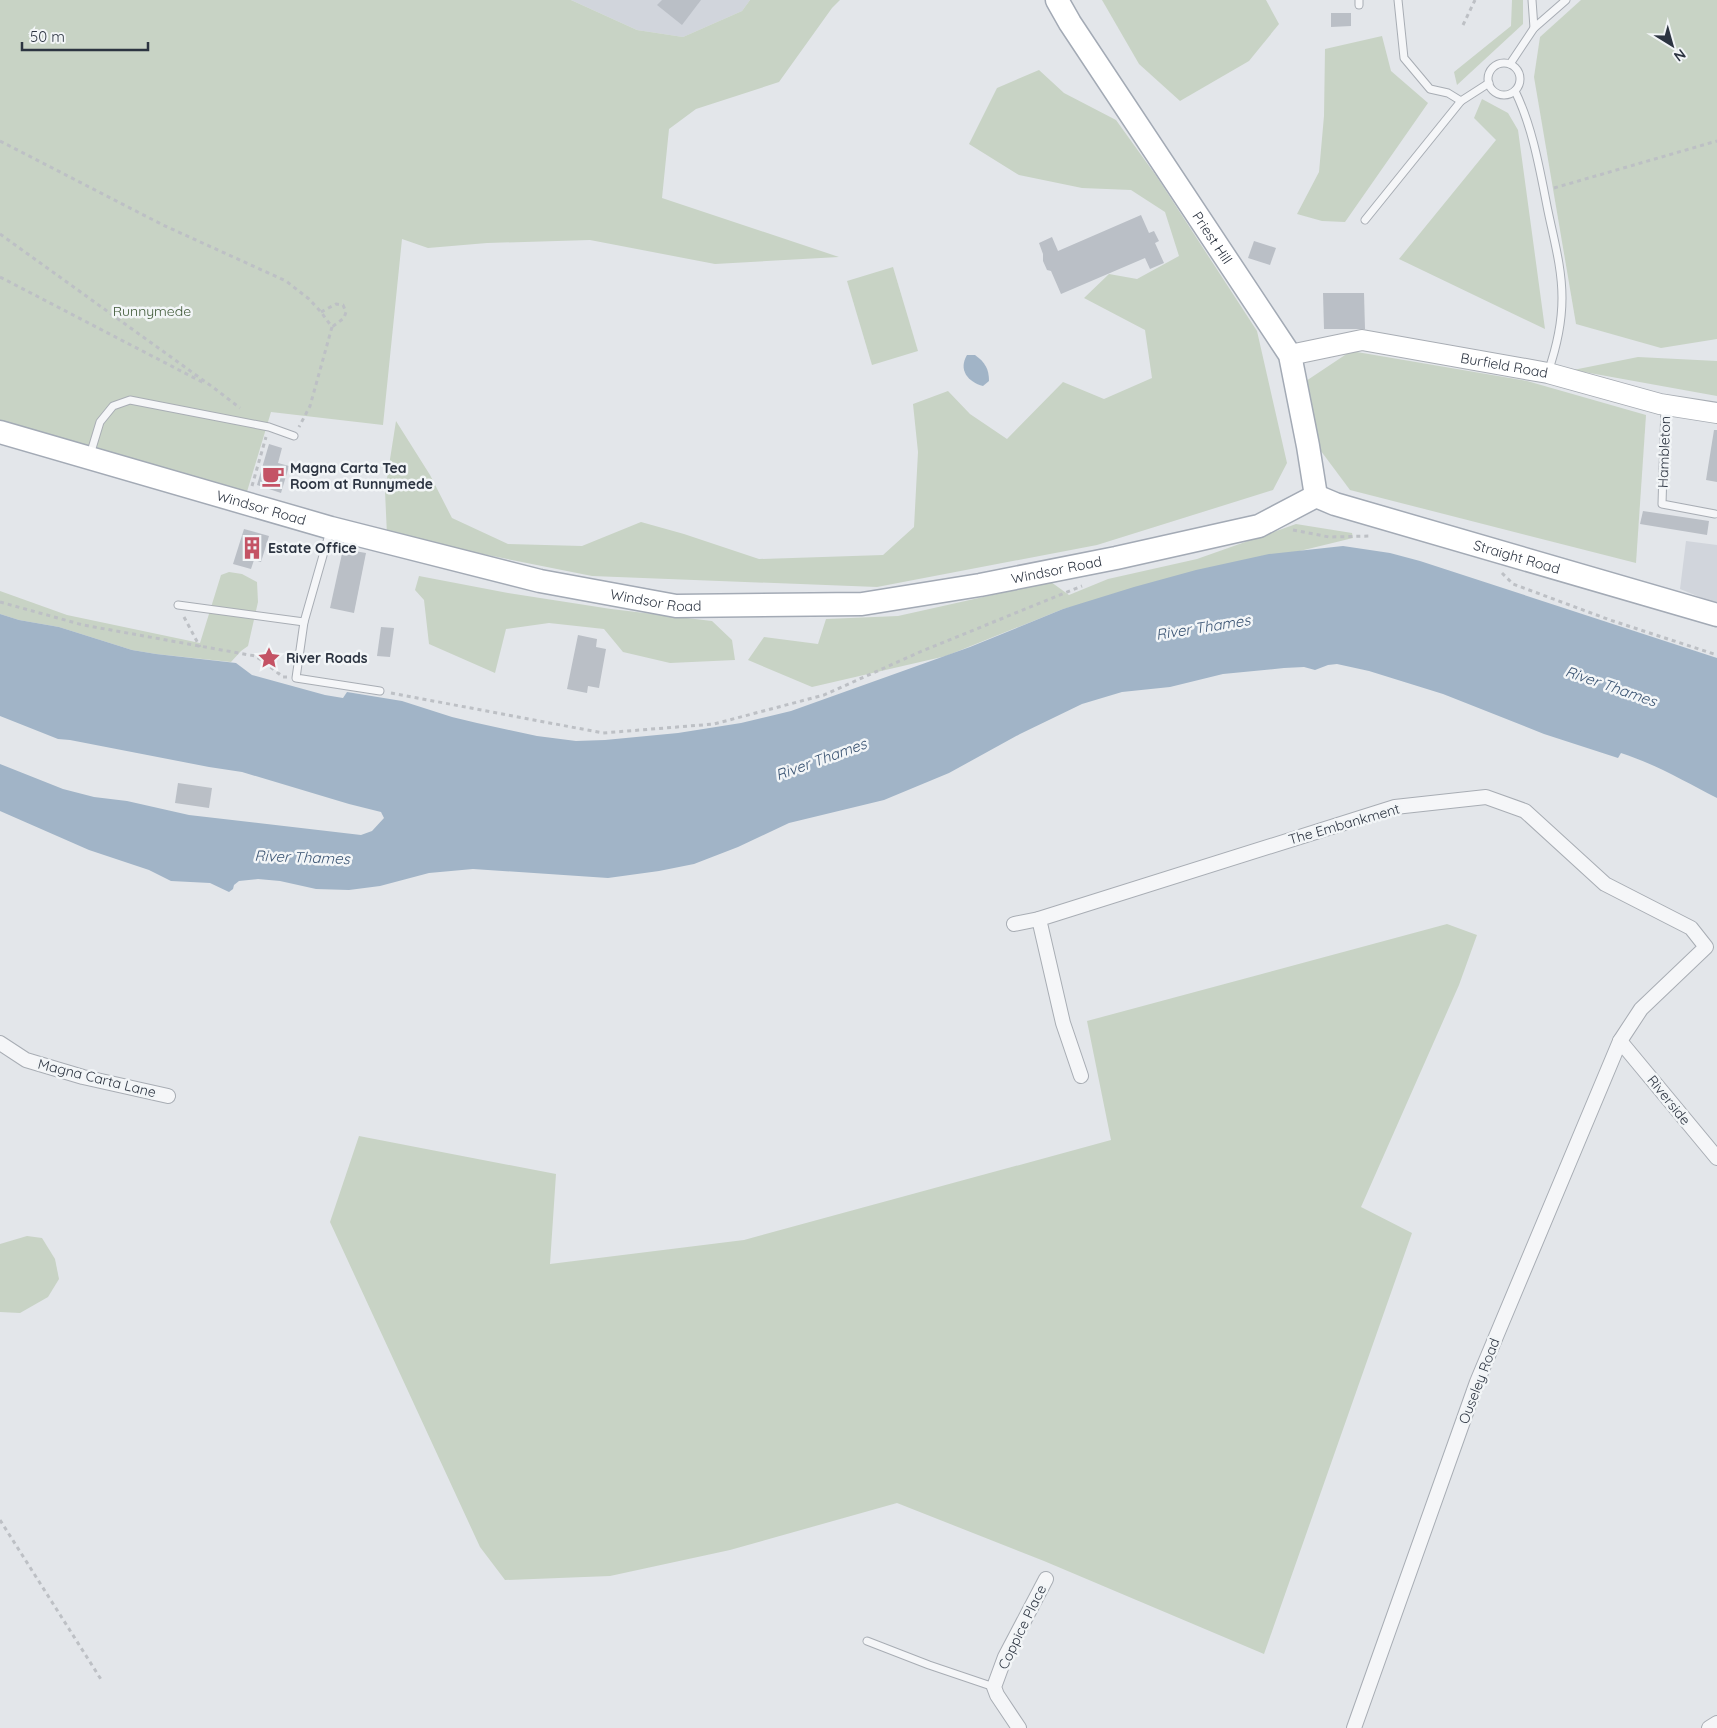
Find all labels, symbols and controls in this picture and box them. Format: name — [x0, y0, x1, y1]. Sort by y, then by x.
scale bar — [22, 20, 149, 52]
north arrow — [1647, 20, 1697, 70]
text: 50 m — [30, 27, 65, 46]
text: N — [1670, 45, 1689, 66]
street label: Priest Hill — [1188, 208, 1236, 267]
park label: Runnymede — [113, 302, 191, 320]
street label: Burfield Road — [1459, 349, 1549, 382]
street label: Hambleton — [1654, 416, 1674, 488]
place label: Magna Carta Tea Room at Runnymede — [290, 459, 433, 493]
cafe icon: Magna Carta Tea Room at Runnymede — [260, 463, 286, 489]
street label: Windsor Road — [214, 486, 308, 529]
building icon: Estate Office — [239, 535, 265, 561]
street label: Straight Road — [1471, 536, 1562, 578]
place label: Estate Office — [268, 539, 357, 557]
street label: Windsor Road — [1010, 552, 1103, 588]
street label: Windsor Road — [609, 585, 702, 615]
water label: River Thames — [1154, 610, 1253, 644]
place icon: River Roads — [256, 645, 282, 671]
place label: River Roads — [286, 649, 368, 667]
water label: River Thames — [1563, 661, 1660, 711]
water label: River Thames — [773, 733, 870, 784]
street label: The Embankment — [1286, 799, 1402, 848]
water label: River Thames — [254, 846, 351, 868]
street label: Magna Carta Lane — [36, 1055, 158, 1101]
street label: Riverside — [1643, 1071, 1695, 1129]
street label: Ouseley Road — [1454, 1335, 1504, 1427]
street label: Coppice Place — [994, 1582, 1050, 1672]

